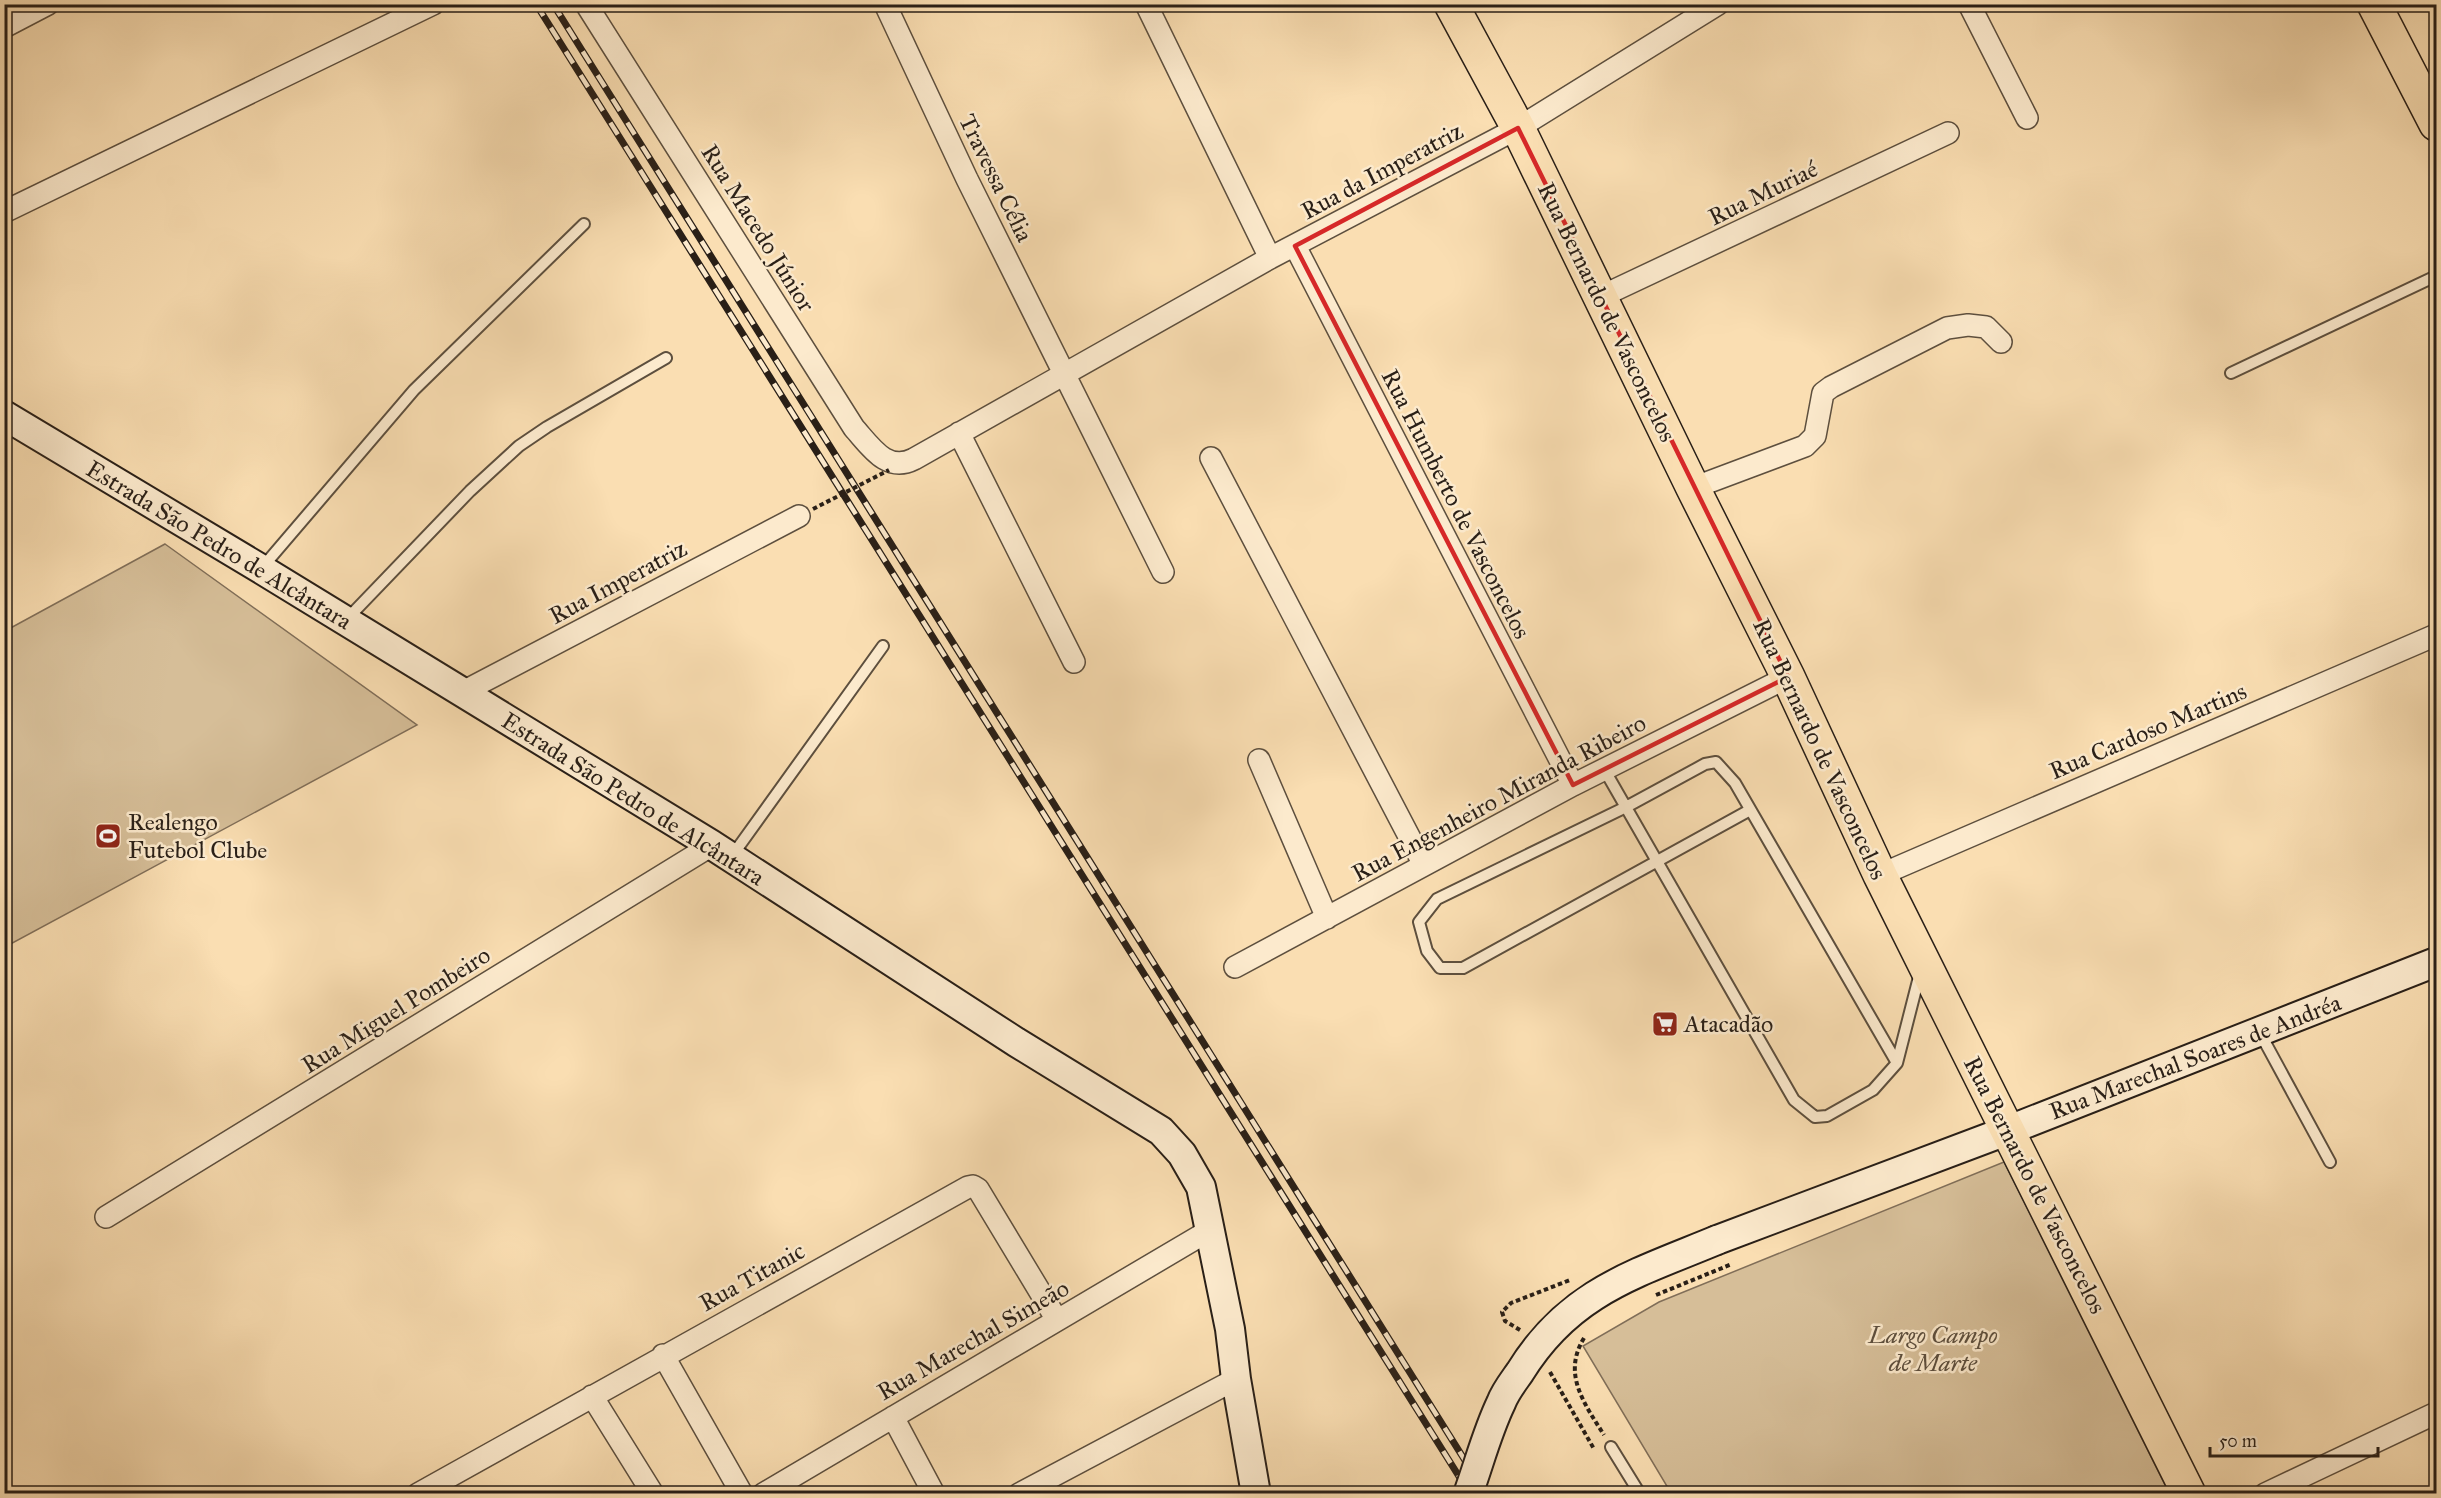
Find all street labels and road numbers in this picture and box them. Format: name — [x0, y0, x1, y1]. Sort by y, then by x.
street label: Travessa Célia — [952, 109, 1040, 248]
street label: Rua da Imperatriz — [1296, 116, 1468, 226]
street label: Rua Macedo Júnior — [694, 139, 822, 317]
street label: Rua Muriaé — [1703, 154, 1823, 232]
street label: Rua Bernardo de Vasconcelos — [1531, 177, 1683, 447]
street label: Rua Humberto de Vasconcelos — [1375, 364, 1537, 644]
street label: Estrada São Pedro de Alcântara — [81, 454, 358, 637]
street label: Rua Imperatriz — [544, 533, 692, 631]
street label: Rua Bernardo de Vasconcelos — [1746, 614, 1894, 884]
street label: Rua Cardoso Martins — [2045, 676, 2251, 786]
street label: Estrada São Pedro de Alcântara — [496, 706, 771, 893]
street label: Rua Engenheiro Miranda Ribeiro — [1347, 708, 1651, 888]
street label: Rua Miguel Pombeiro — [296, 940, 496, 1080]
street label: Rua Marechal Soares de Andréa — [2045, 987, 2346, 1127]
street label: Rua Bernardo de Vasconcelos — [1957, 1051, 2113, 1319]
street label: Rua Titanic — [694, 1236, 810, 1318]
street label: Rua Marechal Simeão — [872, 1273, 1074, 1407]

